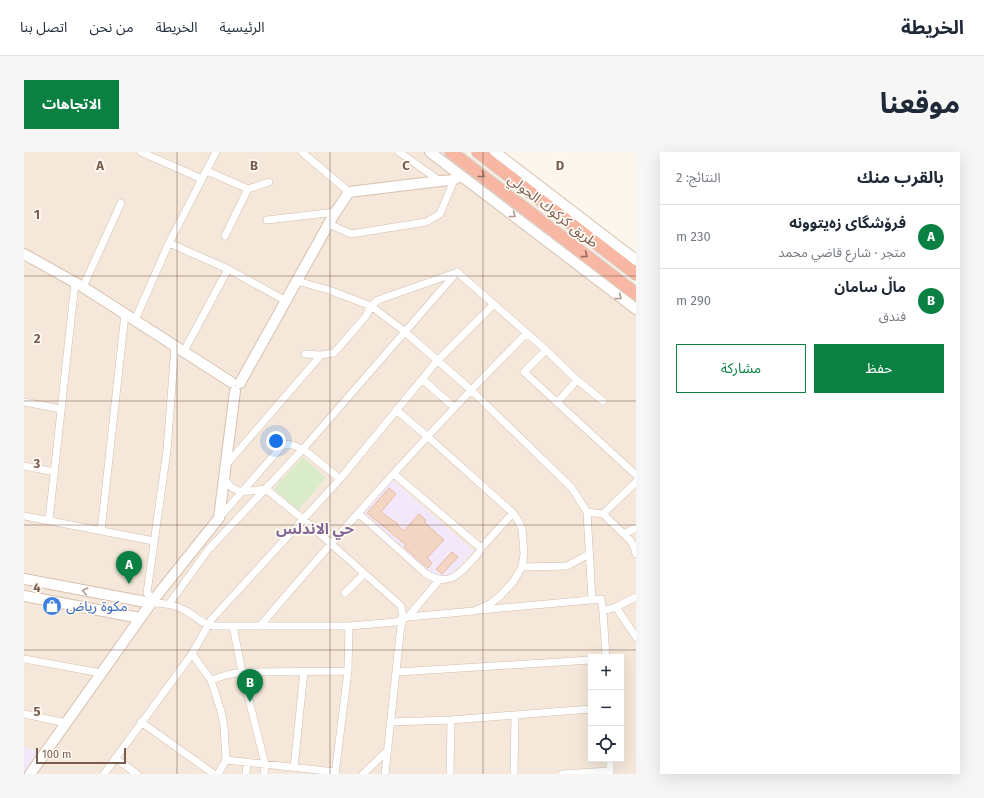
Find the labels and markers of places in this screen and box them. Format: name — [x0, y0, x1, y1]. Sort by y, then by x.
pin: A — [116, 551, 142, 584]
shop icon: مكوة رياض — [41, 595, 63, 617]
place label: مكوة رياض — [66, 598, 128, 615]
pin: B — [237, 669, 263, 702]

